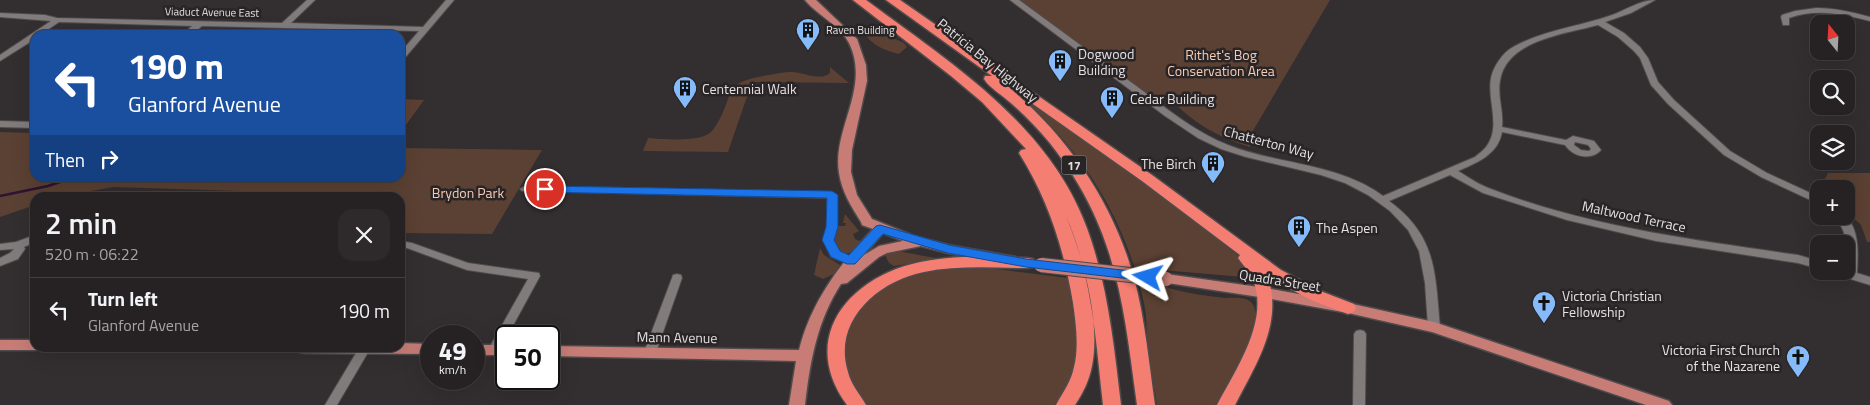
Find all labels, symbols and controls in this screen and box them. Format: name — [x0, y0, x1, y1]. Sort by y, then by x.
street label: Viaduct Avenue East — [165, 3, 259, 21]
street label: Patricia Bay Highway — [933, 13, 1043, 107]
north arrow — [1810, 15, 1855, 60]
map controls — [1810, 15, 1855, 280]
building icon: Raven Building — [795, 17, 821, 51]
place label: Raven Building — [826, 22, 895, 38]
text: 190 m — [128, 39, 224, 93]
place label: Dogwood Building — [1078, 43, 1134, 80]
park label: Rithet's Bog Conservation Area — [1167, 44, 1275, 81]
building icon: Dogwood Building — [1047, 48, 1073, 82]
icon: left — [45, 50, 110, 115]
button: search — [1810, 70, 1855, 115]
building icon: Centennial Walk — [672, 75, 698, 109]
place label: Centennial Walk — [702, 78, 797, 99]
building icon: Cedar Building — [1099, 85, 1125, 119]
text: Glanford Avenue — [128, 87, 281, 121]
place label: Cedar Building — [1130, 88, 1214, 109]
street label: Chatterton Way — [1222, 120, 1317, 164]
button: layers — [1810, 125, 1855, 170]
text: Then — [45, 145, 85, 174]
icon: right — [95, 145, 123, 173]
building icon: The Birch — [1200, 150, 1226, 184]
place label: The Birch — [1141, 153, 1196, 174]
road number: 17 — [1062, 156, 1086, 174]
pin — [524, 168, 566, 210]
icon: arrive — [531, 175, 559, 203]
button: + — [1810, 180, 1855, 225]
park label: Brydon Park — [432, 182, 504, 203]
street label: Maltwood Terrace — [1580, 195, 1688, 237]
text: 2 min — [45, 200, 117, 246]
button: close — [338, 209, 390, 261]
building icon: The Aspen — [1286, 214, 1312, 248]
place label: The Aspen — [1316, 217, 1378, 238]
button: − — [1810, 235, 1855, 280]
text: 520 m · 06:22 — [45, 242, 139, 266]
position arrow — [1121, 250, 1173, 302]
street label: Quadra Street — [1238, 263, 1322, 297]
text: Turn left — [88, 284, 158, 313]
place label: Victoria Christian Fellowship — [1562, 285, 1662, 322]
church icon: Victoria Christian Fellowship — [1531, 290, 1557, 324]
icon: left — [45, 296, 73, 324]
text: 190 m — [338, 296, 390, 325]
text: Glanford Avenue — [88, 313, 199, 337]
speed limit sign: 50 — [495, 325, 560, 390]
street label: Mann Avenue — [636, 326, 718, 348]
text: 49 — [438, 332, 467, 370]
place label: Victoria First Church of the Nazarene — [1662, 339, 1780, 376]
church icon: Victoria First Church of the Nazarene — [1785, 344, 1811, 378]
text: km/h — [439, 360, 466, 379]

